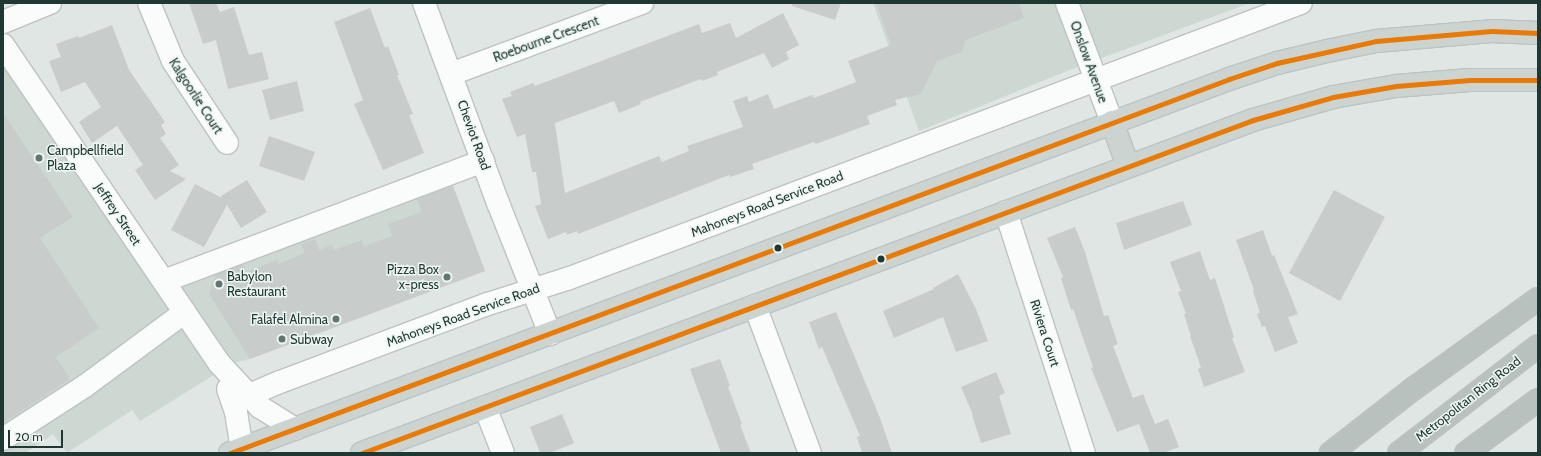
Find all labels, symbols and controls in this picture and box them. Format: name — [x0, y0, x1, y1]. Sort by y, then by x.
street label: Roebourne Crescent — [491, 13, 601, 65]
street label: Onslow Avenue — [1067, 19, 1111, 105]
street label: Kalgoorlie Court — [166, 55, 226, 137]
street label: Cheviot Road — [454, 98, 494, 172]
place label: Campbellfield Plaza — [47, 143, 124, 174]
marker: Campbellfield Plaza — [34, 153, 44, 163]
street label: Mahoneys Road Service Road — [689, 168, 845, 240]
street label: Jeffrey Street — [91, 180, 145, 248]
unlabelled marker — [773, 243, 783, 253]
unlabelled marker — [876, 254, 886, 264]
place label: Pizza Box x-press — [387, 262, 439, 293]
place label: Babylon Restaurant — [227, 269, 286, 300]
marker: Pizza Box x-press — [442, 272, 452, 282]
marker: Babylon Restaurant — [214, 279, 224, 289]
street label: Mahoneys Road Service Road — [384, 280, 542, 350]
street label: Riviera Court — [1027, 297, 1063, 369]
place label: Falafel Almina — [251, 311, 328, 327]
marker: Falafel Almina — [331, 314, 341, 324]
place label: Subway — [290, 331, 333, 347]
marker: Subway — [277, 334, 287, 344]
street label: Metropolitan Ring Road — [1412, 353, 1524, 445]
scale bar — [10, 422, 65, 448]
text: 20 m — [15, 429, 43, 444]

